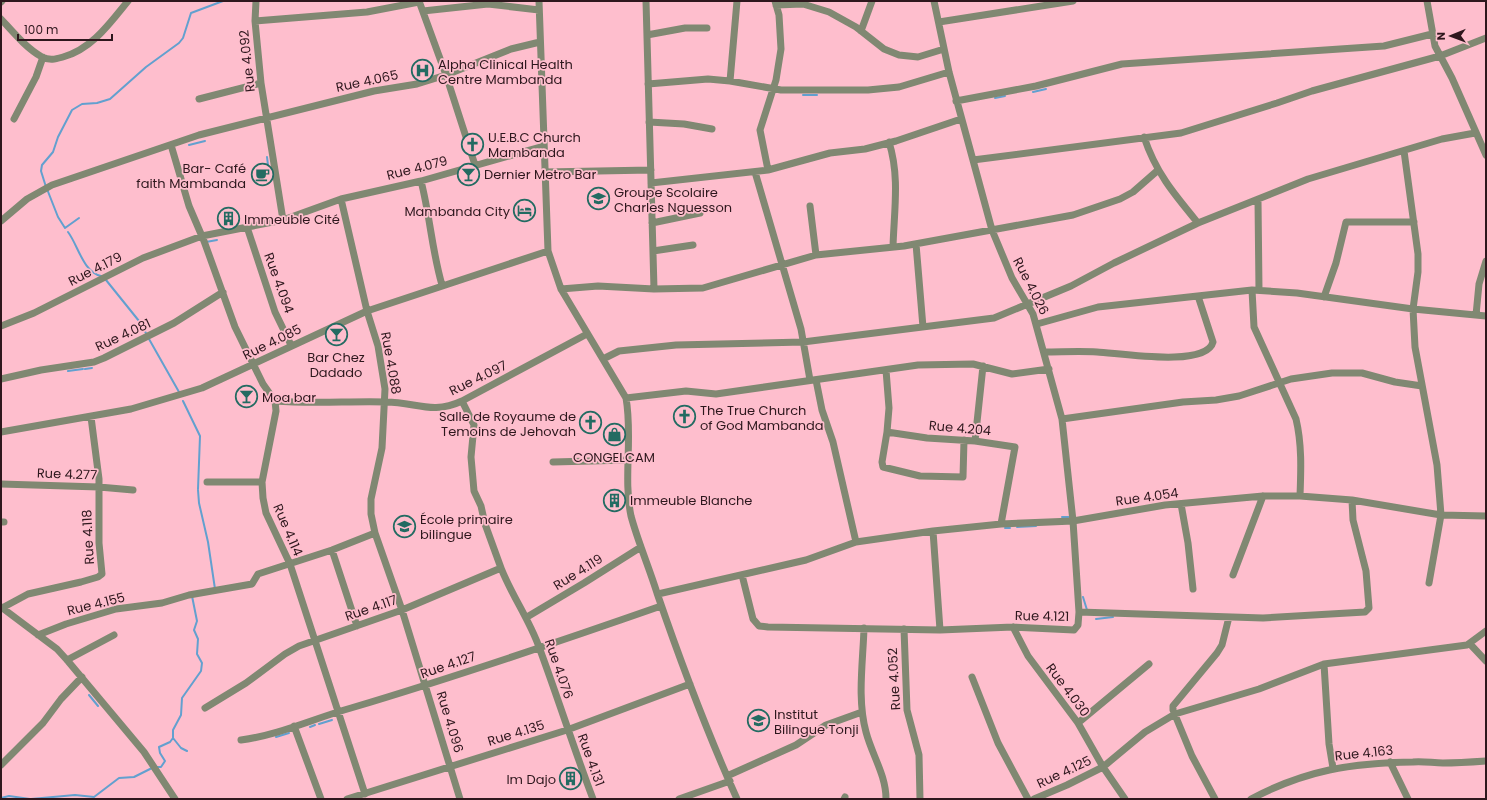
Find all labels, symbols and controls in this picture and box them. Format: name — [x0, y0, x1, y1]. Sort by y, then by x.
scale bar — [18, 16, 112, 42]
north arrow — [1431, 16, 1471, 56]
text: 100 m — [24, 21, 58, 38]
street label: Rue 4.092 — [234, 29, 260, 93]
text: N — [1433, 32, 1449, 40]
place label: Alpha Clinical Health Centre Mambanda — [438, 55, 573, 89]
hospital icon: Alpha Clinical Health Centre Mambanda — [409, 58, 435, 84]
street label: Rue 4.065 — [334, 65, 400, 97]
place label: U.E.B.C Church Mambanda — [488, 128, 581, 162]
church icon: U.E.B.C Church Mambanda — [459, 131, 485, 157]
street label: Rue 4.079 — [385, 151, 449, 185]
place label: Bar- Café faith Mambanda — [136, 159, 246, 193]
bar icon: Dernier Metro Bar — [456, 161, 482, 187]
cafe icon: Bar- Café faith Mambanda — [249, 162, 275, 188]
place label: Dernier Metro Bar — [484, 165, 596, 184]
place label: Groupe Scolaire Charles Nguesson — [614, 183, 732, 217]
school or university icon: Groupe Scolaire Charles Nguesson — [586, 186, 612, 212]
hotel icon: Mambanda City — [512, 198, 538, 224]
place label: Mambanda City — [404, 202, 511, 221]
building icon: Immeuble Cité — [216, 206, 242, 232]
place label: Immeuble Cité — [244, 210, 340, 229]
street label: Rue 4.179 — [65, 247, 125, 291]
street label: Rue 4.094 — [259, 250, 299, 316]
street label: Rue 4.026 — [1008, 254, 1054, 318]
street label: Rue 4.081 — [92, 314, 154, 356]
street label: Rue 4.085 — [239, 320, 305, 364]
bar icon: Bar Chez Dadado — [323, 322, 349, 348]
street label: Rue 4.088 — [376, 330, 406, 396]
place label: Bar Chez Dadado — [307, 348, 365, 382]
street label: Rue 4.097 — [446, 356, 510, 400]
bar icon: Moa bar — [233, 384, 259, 410]
place label: Moa bar — [262, 388, 316, 407]
place label: The True Church of God Mambanda — [700, 401, 824, 435]
church icon: The True Church of God Mambanda — [672, 404, 698, 430]
place label: Salle de Royaume de Temoins de Jehovah — [439, 407, 576, 441]
church icon: Salle de Royaume de Temoins de Jehovah — [578, 410, 604, 436]
street label: Rue 4.204 — [928, 416, 992, 440]
shop icon: CONGELCAM — [601, 422, 627, 448]
place label: CONGELCAM — [573, 448, 655, 467]
street label: Rue 4.277 — [37, 463, 97, 485]
street label: Rue 4.054 — [1114, 483, 1180, 511]
building icon: Immeuble Blanche — [602, 487, 628, 513]
place label: Immeuble Blanche — [630, 491, 752, 510]
street label: Rue 4.114 — [268, 501, 308, 559]
street label: Rue 4.118 — [77, 509, 99, 565]
place label: École primaire bilingue — [420, 510, 513, 544]
school or university icon: École primaire bilingue — [392, 513, 418, 539]
street label: Rue 4.119 — [550, 549, 606, 595]
street label: Rue 4.155 — [65, 588, 127, 620]
street label: Rue 4.117 — [342, 590, 400, 626]
street label: Rue 4.121 — [1015, 606, 1069, 626]
street label: Rue 4.076 — [540, 637, 578, 701]
street label: Rue 4.127 — [418, 647, 478, 683]
street label: Rue 4.052 — [883, 647, 905, 711]
street label: Rue 4.030 — [1042, 659, 1094, 721]
street label: Rue 4.096 — [432, 689, 468, 755]
place label: Institut Bilingue Tonji — [774, 705, 859, 739]
school or university icon: Institut Bilingue Tonji — [746, 708, 772, 734]
street label: Rue 4.135 — [485, 715, 547, 751]
street label: Rue 4.131 — [573, 731, 609, 789]
street label: Rue 4.163 — [1334, 740, 1394, 766]
street label: Rue 4.125 — [1033, 751, 1095, 793]
building icon: Im Dajo — [558, 766, 584, 792]
place label: Im Dajo — [506, 770, 556, 789]

